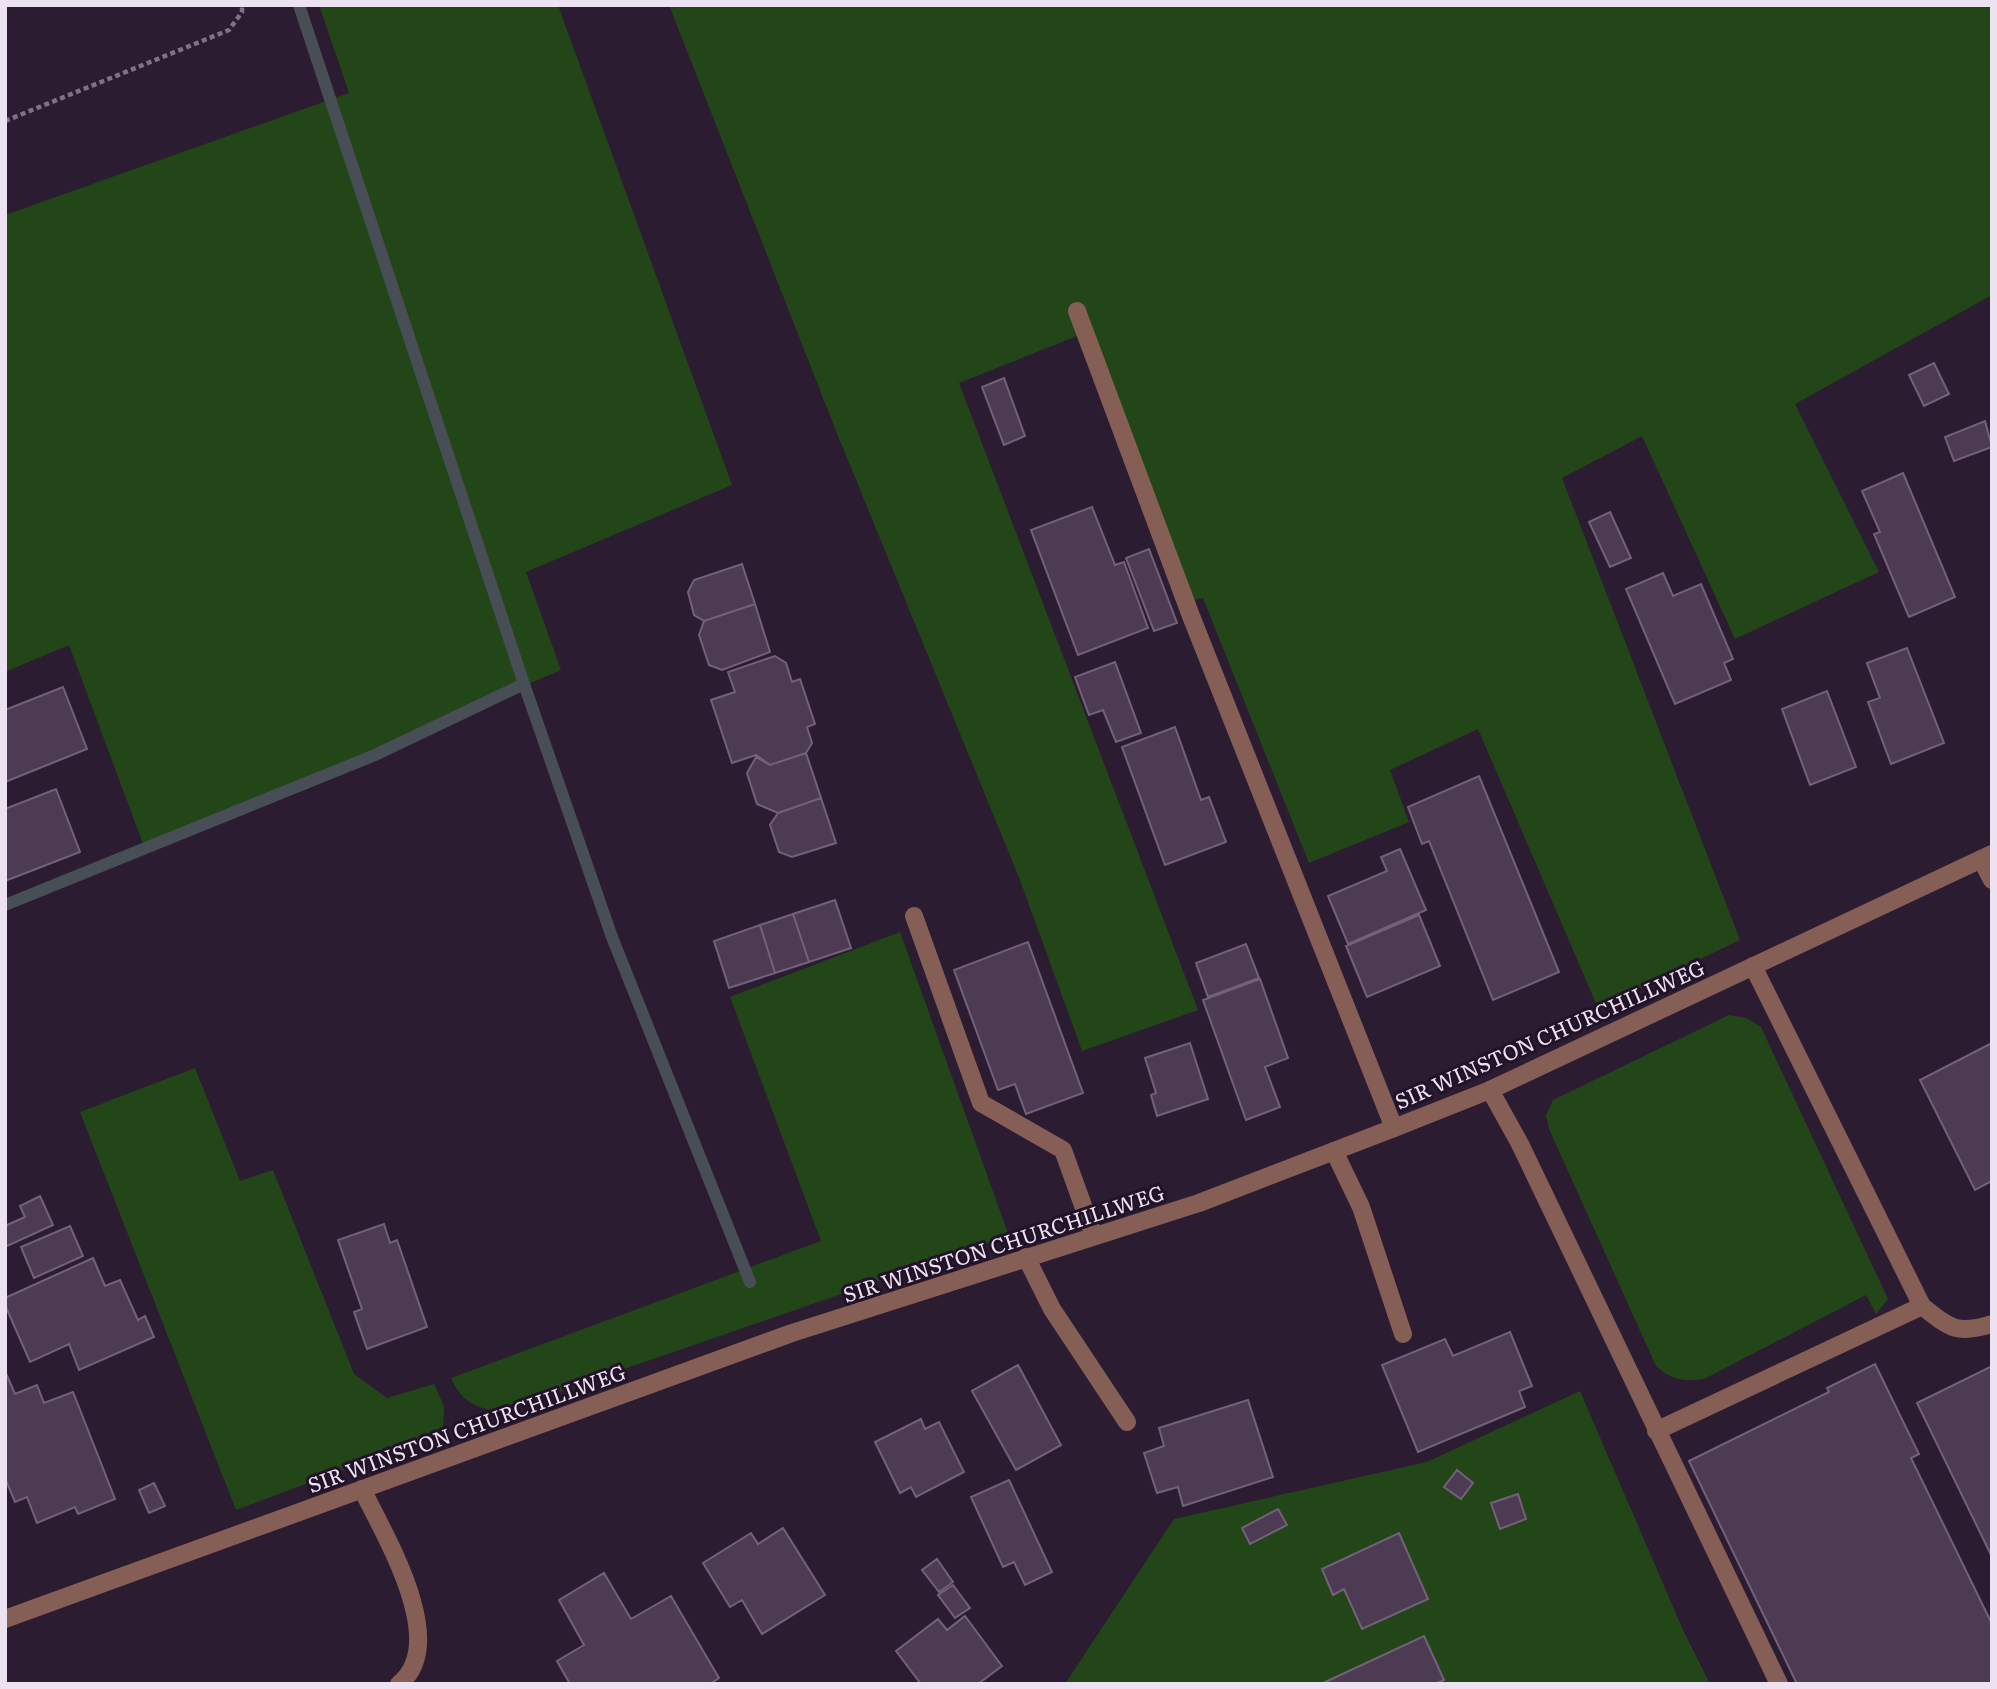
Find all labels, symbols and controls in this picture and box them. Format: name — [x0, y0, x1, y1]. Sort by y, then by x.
street label: SIR WINSTON CHURCHILLWEG — [1389, 950, 1709, 1116]
street label: SIR WINSTON CHURCHILLWEG — [838, 1175, 1168, 1309]
street label: SIR WINSTON CHURCHILLWEG — [303, 1355, 630, 1499]

